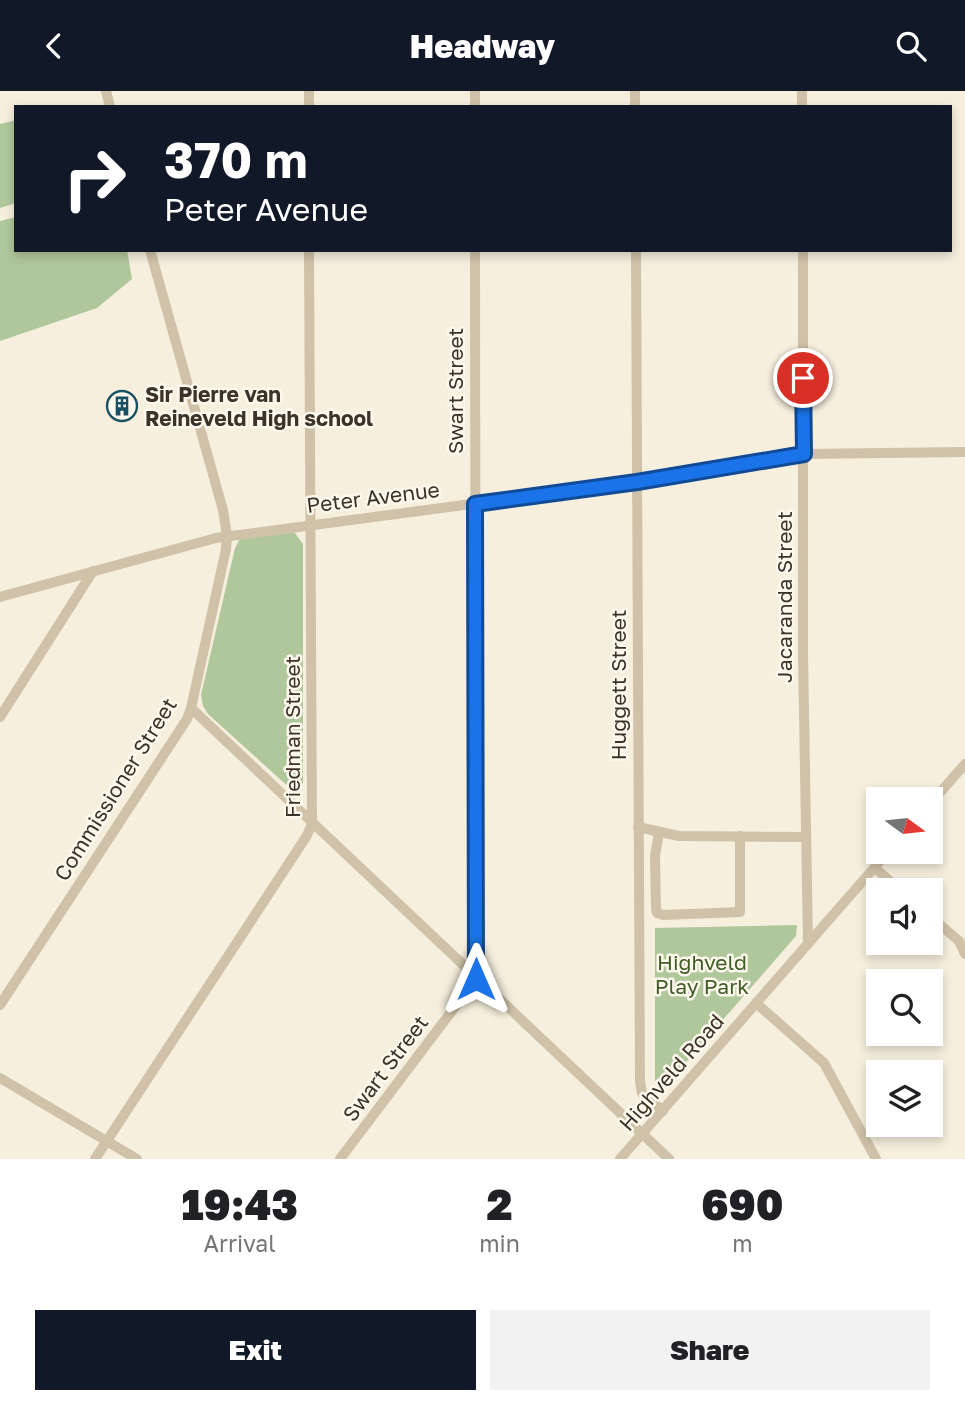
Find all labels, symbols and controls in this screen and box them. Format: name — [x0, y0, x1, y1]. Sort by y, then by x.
icon: back — [35, 27, 73, 65]
text: Headway — [410, 27, 555, 65]
icon: search — [892, 27, 930, 65]
text: 370 m — [164, 130, 308, 189]
icon: right — [49, 133, 140, 224]
text: Peter Avenue — [164, 190, 368, 228]
street label: Swart Street — [442, 328, 468, 454]
pin — [773, 348, 833, 408]
icon: arrive — [784, 359, 822, 397]
place label: Sir Pierre van Reineveld High school — [145, 381, 373, 431]
building icon: Sir Pierre van Reineveld High school — [105, 389, 139, 423]
street label: Peter Avenue — [305, 476, 441, 518]
street label: Jacaranda Street — [771, 511, 797, 683]
street label: Huggett Street — [605, 610, 631, 760]
street label: Friedman Street — [279, 656, 305, 818]
street label: Commissioner Street — [48, 693, 182, 885]
north arrow — [866, 787, 943, 865]
map controls — [866, 787, 943, 1137]
button: sound — [866, 878, 943, 955]
position arrow — [439, 942, 513, 1016]
park label: Highveld Play Park — [655, 949, 749, 999]
button: search — [866, 969, 943, 1046]
street label: Highveld Road — [613, 1008, 729, 1136]
street label: Swart Street — [337, 1010, 433, 1126]
button: layers — [866, 1060, 943, 1137]
text: 19:43 — [181, 1179, 298, 1229]
text: 2 — [487, 1179, 513, 1229]
text: 690 — [701, 1179, 784, 1229]
text: Arrival — [204, 1229, 276, 1257]
text: min — [479, 1229, 520, 1257]
text: m — [732, 1229, 753, 1257]
button: Exit — [35, 1310, 476, 1390]
button: Share — [490, 1310, 930, 1390]

